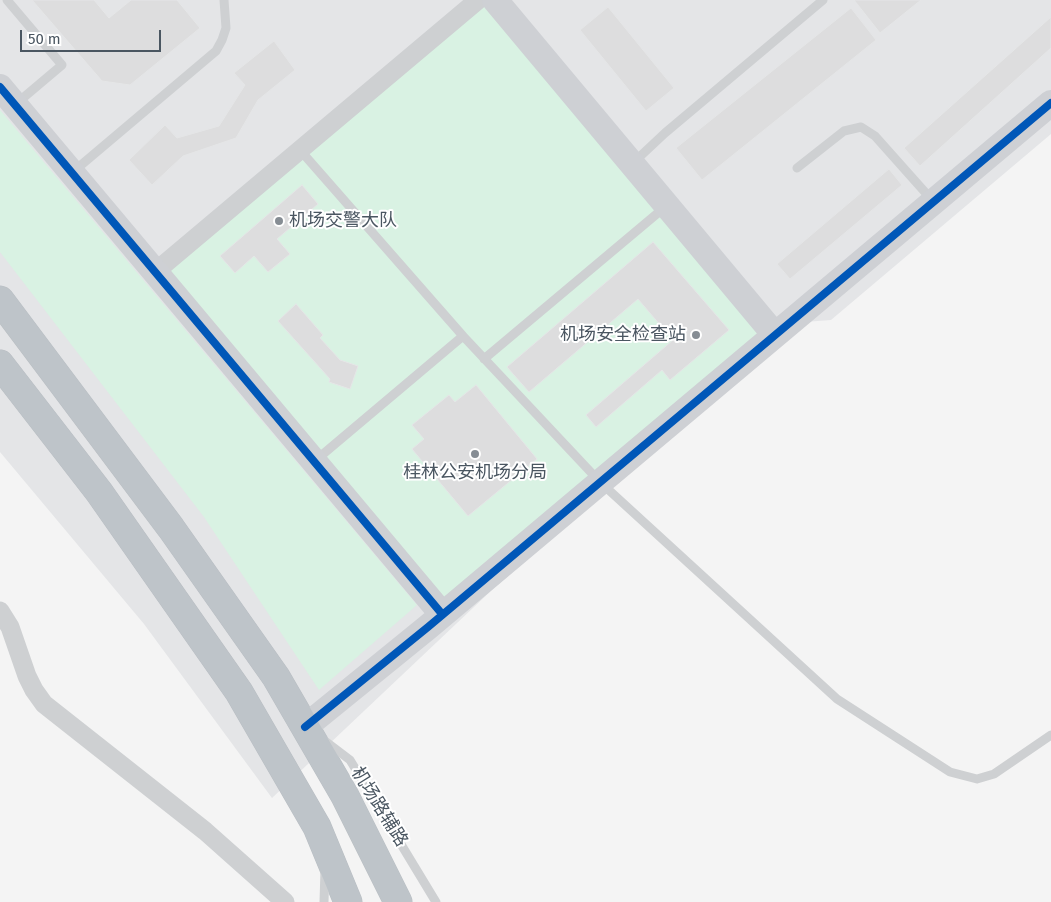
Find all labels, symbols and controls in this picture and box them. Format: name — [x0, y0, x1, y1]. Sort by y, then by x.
scale bar — [22, 20, 164, 52]
text: 50 m — [28, 30, 61, 48]
place label: 机场交警大队 — [289, 210, 397, 232]
marker: 机场交警大队 — [273, 215, 285, 227]
place label: 机场安全检查站 — [560, 324, 686, 346]
marker: 机场安全检查站 — [690, 329, 702, 341]
marker: 桂林公安机场分局 — [469, 448, 481, 460]
place label: 桂林公安机场分局 — [403, 462, 547, 484]
street label: 机场路辅路 — [346, 763, 412, 851]

